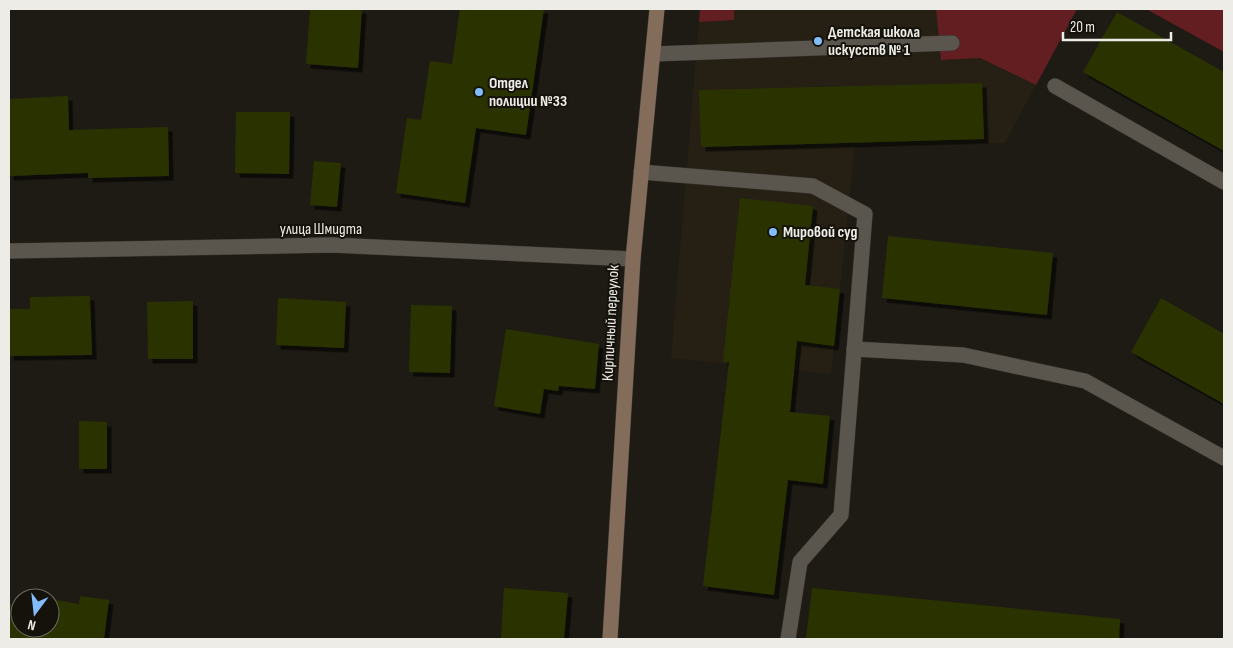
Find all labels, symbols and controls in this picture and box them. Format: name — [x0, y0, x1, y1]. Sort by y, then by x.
scale bar — [1063, 10, 1170, 42]
text: 20 m — [1070, 18, 1095, 37]
place label: Детская школа искусств № 1 — [828, 23, 920, 60]
marker: Детская школа искусств № 1 — [812, 35, 824, 47]
place label: Отдел полиции №33 — [489, 74, 567, 111]
marker: Отдел полиции №33 — [473, 86, 485, 98]
street label: улица Шмидта — [280, 220, 362, 239]
place label: Мировой суд — [783, 223, 858, 242]
marker: Мировой суд — [767, 226, 779, 238]
street label: Кирпичный переулок — [598, 264, 624, 382]
north arrow — [10, 588, 60, 638]
text: N — [26, 616, 38, 634]

